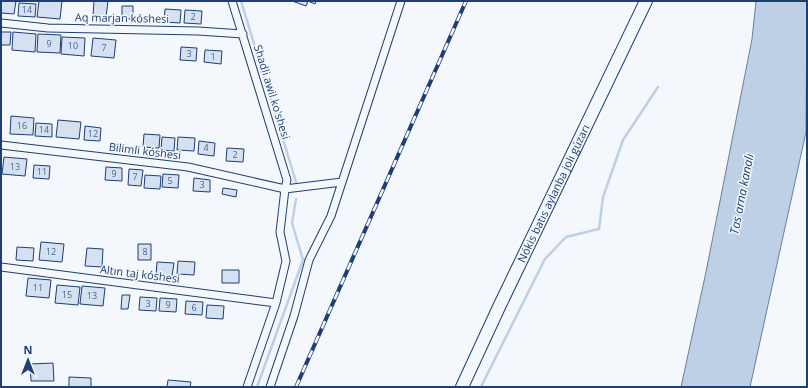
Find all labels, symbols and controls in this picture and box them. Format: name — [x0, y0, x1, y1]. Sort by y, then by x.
house number: 14 — [22, 3, 32, 16]
street label: Aq marjan kóshesi — [75, 9, 169, 26]
house number: 2 — [190, 10, 196, 23]
house number: 9 — [46, 37, 52, 50]
house number: 10 — [68, 39, 78, 52]
house number: 7 — [101, 41, 107, 54]
street label: Shadli awil ko'shesi — [251, 43, 294, 141]
house number: 3 — [186, 47, 192, 60]
house number: 1 — [210, 50, 216, 63]
house number: 16 — [17, 119, 27, 132]
street label: Nókis batıs aylanba jolı gúzarı — [514, 122, 593, 265]
house number: 14 — [39, 123, 49, 136]
house number: 12 — [88, 127, 98, 140]
street label: Bilimli kóshesi — [108, 139, 182, 162]
house number: 4 — [203, 141, 209, 154]
house number: 2 — [232, 148, 238, 161]
water label: Tas arna kanalı — [725, 152, 758, 236]
house number: 13 — [10, 160, 20, 173]
house number: 11 — [37, 165, 47, 178]
house number: 9 — [111, 167, 117, 180]
house number: 7 — [132, 170, 138, 183]
house number: 5 — [167, 174, 173, 187]
house number: 3 — [199, 178, 205, 191]
house number: 12 — [46, 245, 56, 258]
house number: 8 — [142, 245, 148, 258]
street label: Altın taj kóshesi — [99, 261, 181, 286]
house number: 11 — [33, 281, 43, 294]
house number: 15 — [62, 288, 72, 301]
house number: 13 — [87, 289, 97, 302]
house number: 3 — [145, 297, 151, 310]
house number: 9 — [165, 298, 171, 311]
house number: 6 — [191, 301, 197, 314]
north arrow — [8, 340, 48, 380]
text: N — [24, 342, 32, 357]

